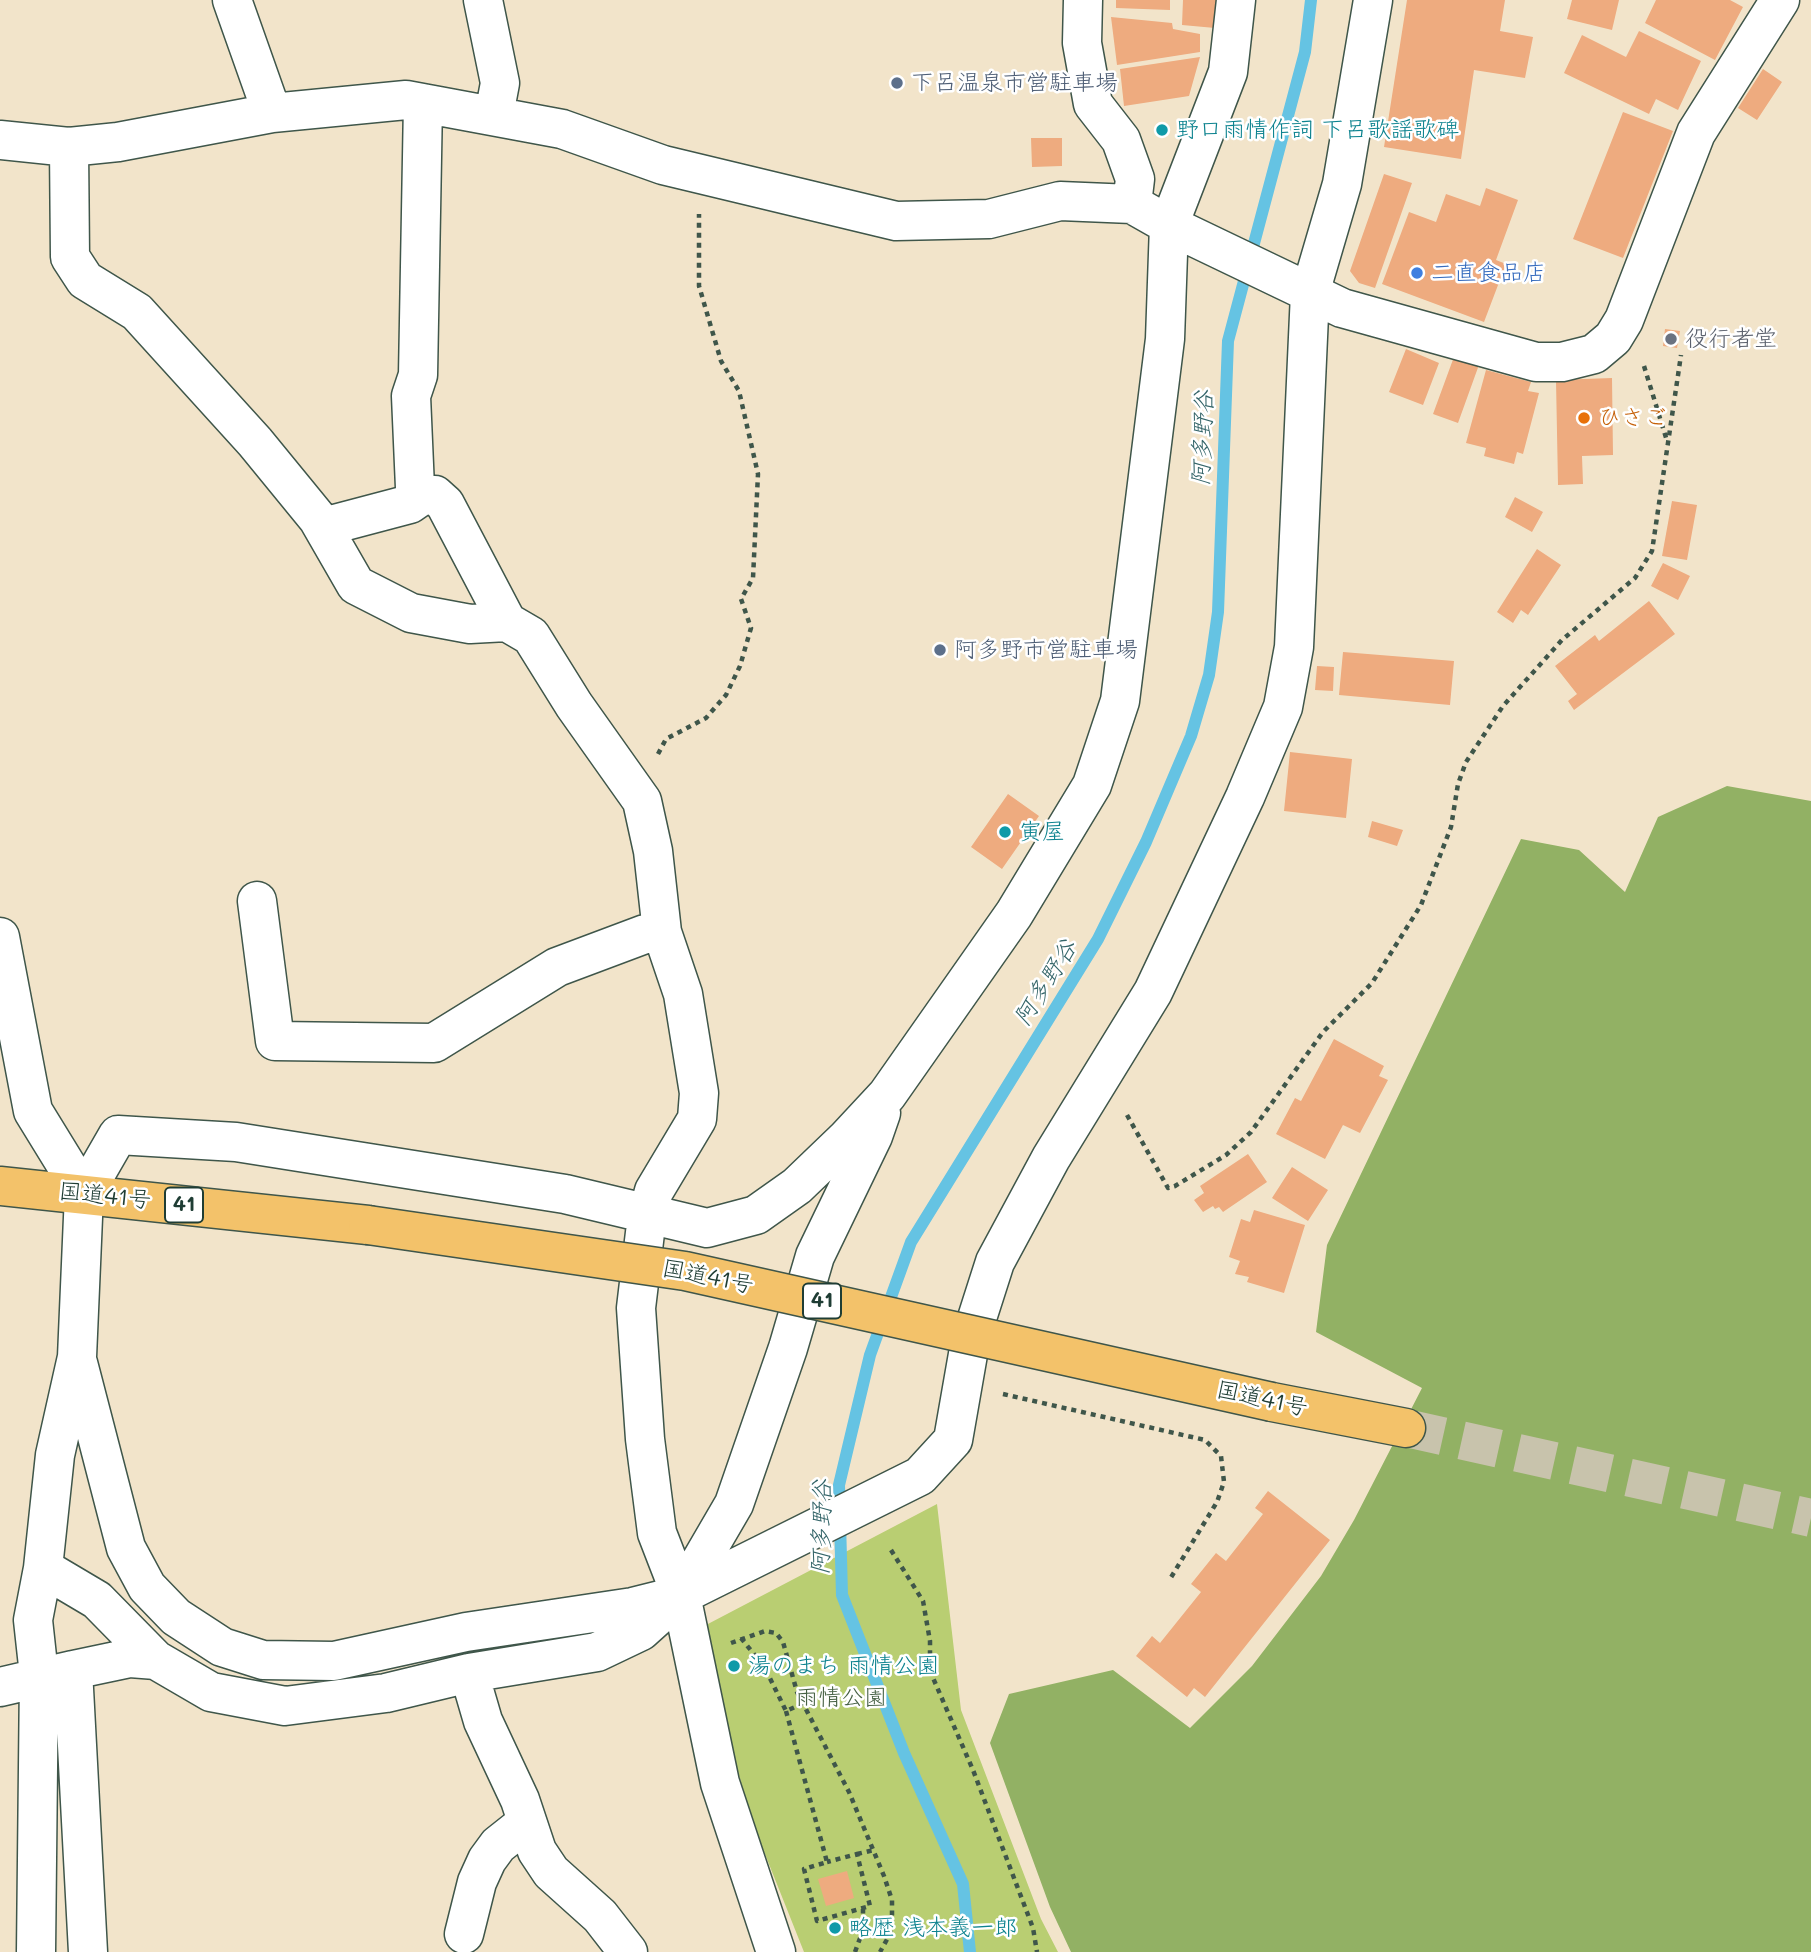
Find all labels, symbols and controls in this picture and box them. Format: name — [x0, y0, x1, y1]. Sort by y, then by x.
place label: 下呂温泉市営駐車場 — [911, 69, 1118, 97]
marker: 下呂温泉市営駐車場 — [889, 75, 905, 91]
place label: 野口雨情作詞 下呂歌謡歌碑 — [1176, 116, 1459, 144]
marker: 野口雨情作詞 下呂歌謡歌碑 — [1154, 122, 1170, 138]
place label: 二直食品店 — [1431, 259, 1546, 287]
marker: 二直食品店 — [1409, 265, 1425, 281]
place label: 役行者堂 — [1685, 325, 1777, 353]
marker: 役行者堂 — [1663, 331, 1679, 347]
water label: 阿多野谷 — [1187, 390, 1219, 486]
place label: ひさご — [1598, 404, 1667, 432]
marker: ひさご — [1576, 410, 1592, 426]
place label: 阿多野市営駐車場 — [954, 636, 1138, 664]
marker: 阿多野市営駐車場 — [932, 642, 948, 658]
place label: 寅屋 — [1019, 818, 1065, 846]
marker: 寅屋 — [997, 824, 1013, 840]
water label: 阿多野谷 — [1008, 935, 1084, 1031]
street label: 国道41号 — [57, 1177, 153, 1215]
road number: 41 — [165, 1188, 203, 1222]
street label: 国道41号 — [660, 1255, 756, 1299]
road number: 41 — [803, 1284, 841, 1318]
street label: 国道41号 — [1214, 1376, 1310, 1422]
water label: 阿多野谷 — [807, 1479, 837, 1575]
place label: 湯のまち 雨情公園 — [748, 1652, 939, 1680]
marker: 湯のまち 雨情公園 — [726, 1658, 742, 1674]
park label: 雨情公園 — [795, 1684, 887, 1712]
place label: 略歴 浅本義一郎 — [849, 1914, 1017, 1942]
marker: 略歴 浅本義一郎 — [827, 1920, 843, 1936]

